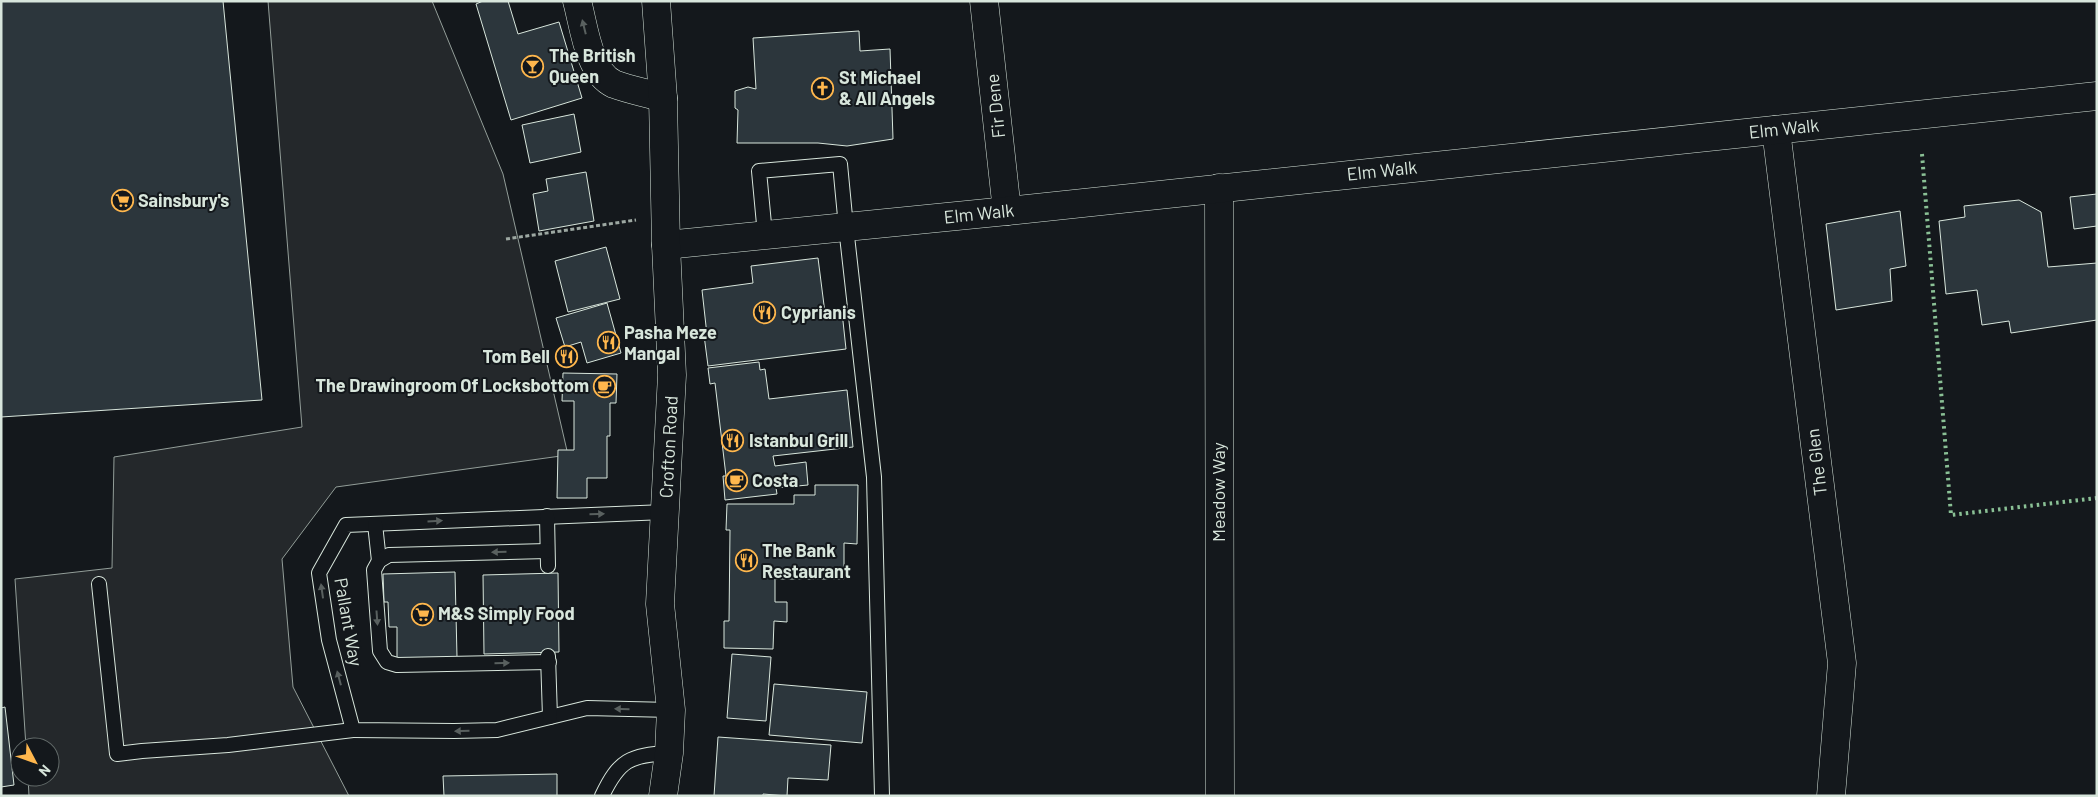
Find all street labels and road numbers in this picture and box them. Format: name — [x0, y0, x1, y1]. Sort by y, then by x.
street label: Fir Dene — [981, 73, 1009, 140]
street label: Elm Walk — [1748, 113, 1820, 143]
street label: Elm Walk — [1346, 155, 1418, 185]
street label: Elm Walk — [943, 198, 1015, 228]
street label: Crofton Road — [654, 395, 682, 499]
street label: The Glen — [1801, 427, 1831, 497]
street label: Meadow Way — [1207, 442, 1229, 542]
street label: Pallant Way — [330, 576, 368, 668]

